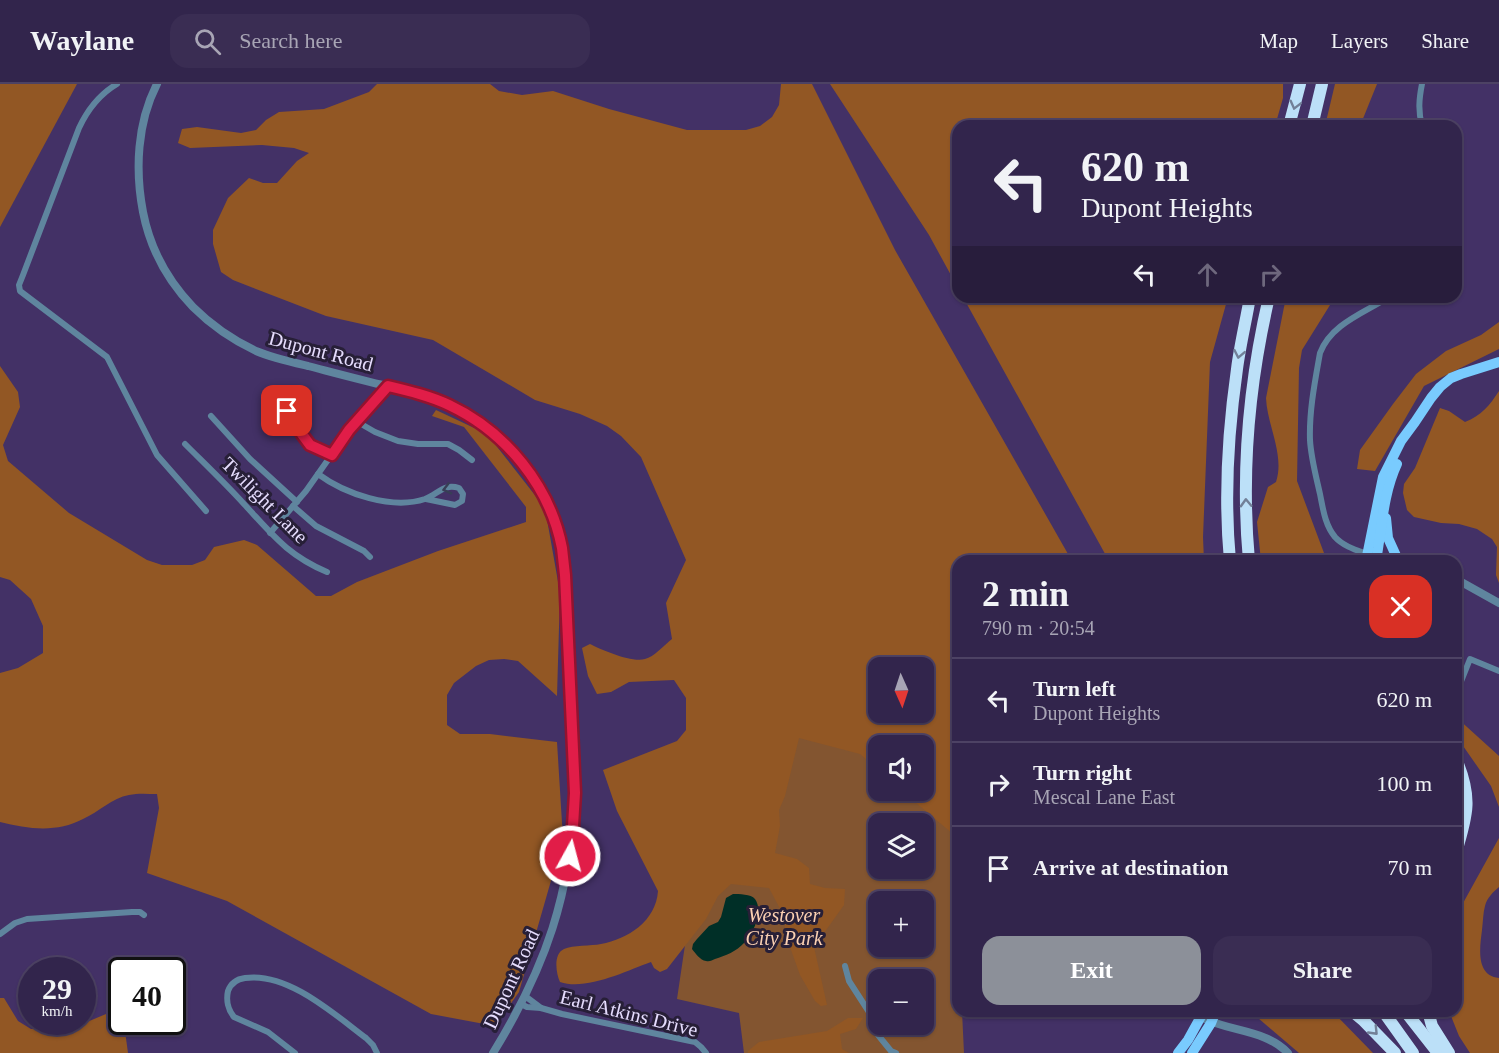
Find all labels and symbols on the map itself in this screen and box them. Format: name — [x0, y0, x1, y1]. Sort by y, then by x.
one-way arrow — [1289, 100, 1302, 110]
street label: Dupont Road — [266, 326, 376, 376]
one-way arrow — [1233, 349, 1246, 359]
pin — [261, 385, 312, 436]
street label: Twilight Lane — [217, 452, 313, 548]
one-way arrow — [442, 482, 452, 495]
one-way arrow — [1240, 498, 1253, 507]
north arrow — [868, 657, 934, 723]
position arrow — [538, 824, 602, 888]
park label: Westover City Park — [745, 904, 824, 950]
street label: Dupont Road — [478, 926, 545, 1033]
speed limit sign: 40 — [108, 957, 186, 1035]
street label: Earl Atkins Drive — [558, 985, 700, 1041]
one-way arrow — [1366, 1024, 1377, 1035]

